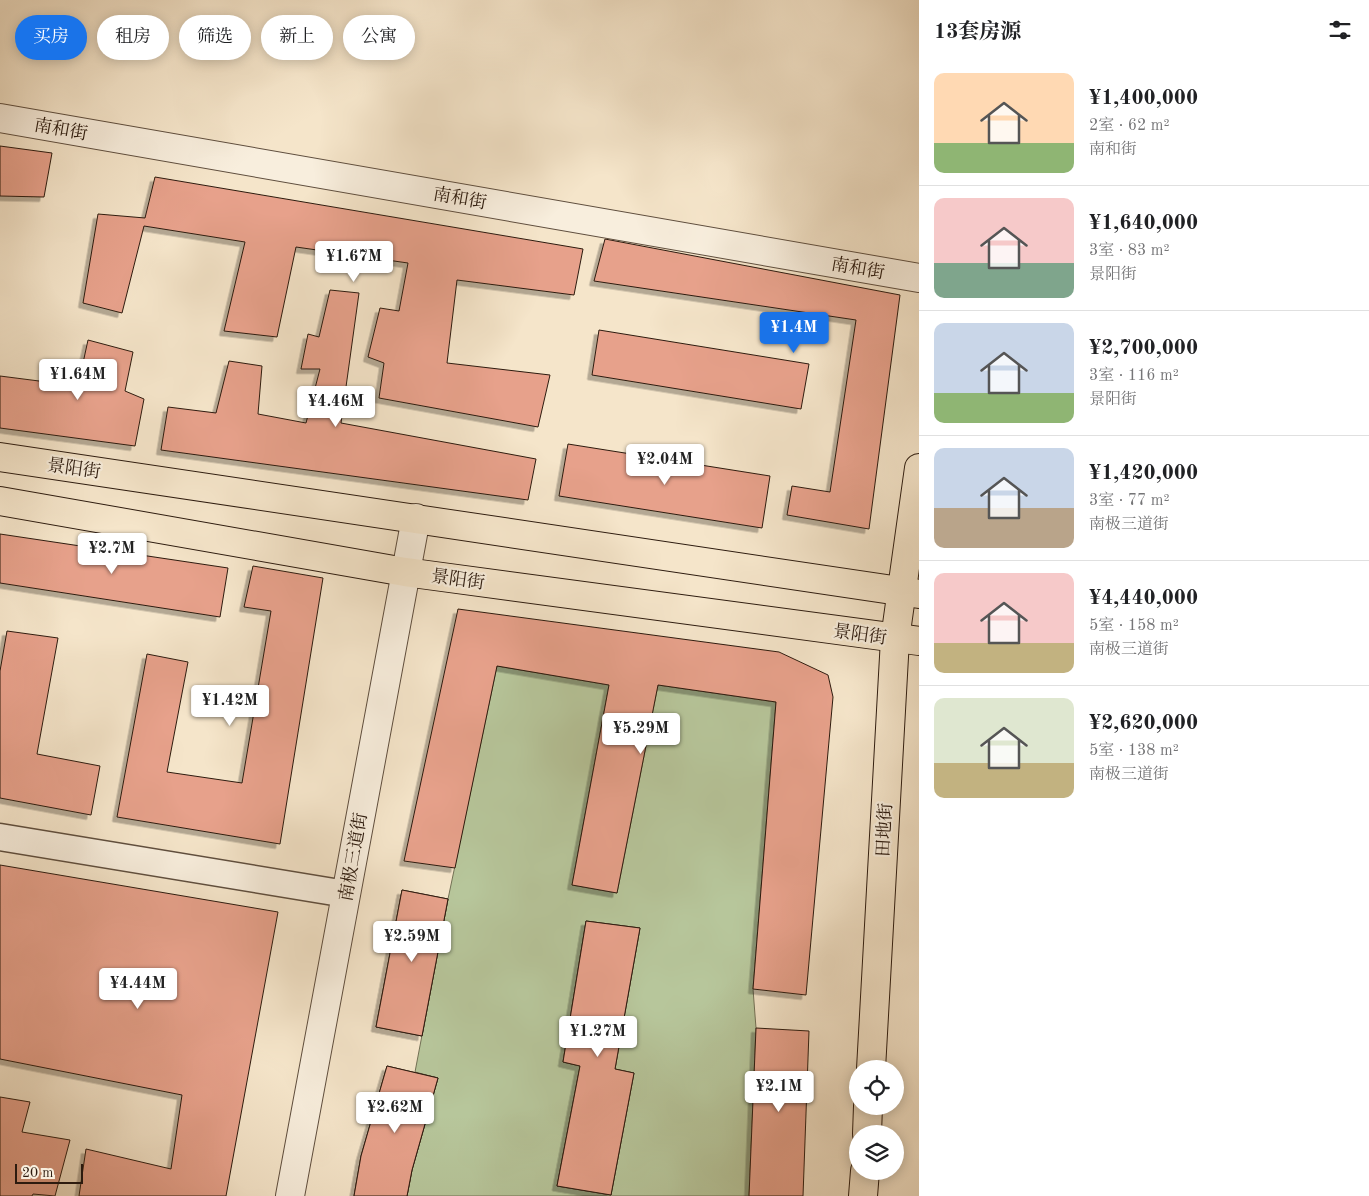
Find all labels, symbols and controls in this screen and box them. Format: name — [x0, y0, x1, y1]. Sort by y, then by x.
chip: 买房 — [15, 15, 87, 60]
chip: 租房 — [97, 15, 169, 60]
chip: 筛选 — [179, 15, 251, 60]
chip: 新上 — [261, 15, 333, 60]
chip: 公寓 — [343, 15, 415, 60]
icon: filters — [1326, 16, 1354, 44]
text: 13套房源 — [934, 22, 1021, 43]
text: ¥1,400,000 — [1089, 88, 1198, 109]
icon: home — [974, 93, 1034, 153]
street label: 南和街 — [33, 114, 89, 144]
text: 2室 · 62 m² — [1089, 118, 1170, 134]
text: 南和街 — [1089, 142, 1137, 158]
street label: 南和街 — [432, 183, 488, 213]
text: ¥1,640,000 — [1089, 213, 1198, 234]
icon: home — [974, 218, 1034, 278]
pin: ¥1.67M — [313, 240, 395, 283]
text: 3室 · 83 m² — [1089, 243, 1170, 259]
text: ¥1.67M — [326, 249, 382, 265]
street label: 南和街 — [830, 253, 886, 283]
text: 景阳街 — [1089, 267, 1137, 283]
pin: ¥1.4M — [759, 312, 829, 354]
text: ¥1.4M — [771, 320, 817, 336]
text: ¥2,700,000 — [1089, 338, 1198, 359]
icon: home — [974, 343, 1034, 403]
pin: ¥1.64M — [37, 358, 119, 401]
text: ¥1.64M — [50, 367, 106, 383]
text: 3室 · 116 m² — [1089, 368, 1179, 384]
pin: ¥4.46M — [295, 386, 377, 428]
text: 景阳街 — [1089, 392, 1137, 408]
text: ¥4.46M — [308, 394, 364, 410]
pin: ¥2.04M — [624, 444, 706, 486]
text: ¥2.04M — [637, 452, 693, 468]
street label: 景阳街 — [46, 455, 102, 482]
text: ¥1,420,000 — [1089, 463, 1198, 484]
icon: home — [974, 468, 1034, 528]
text: 3室 · 77 m² — [1089, 493, 1170, 509]
text: 南极三道街 — [1089, 517, 1169, 533]
pin: ¥2.7M — [77, 532, 147, 575]
text: ¥2.7M — [89, 541, 135, 557]
street label: 景阳街 — [430, 566, 486, 593]
text: ¥4,440,000 — [1089, 588, 1198, 609]
icon: home — [974, 593, 1034, 653]
text: 5室 · 158 m² — [1089, 618, 1179, 634]
street label: 景阳街 — [832, 621, 888, 648]
text: 南极三道街 — [1089, 642, 1169, 658]
pin: ¥1.42M — [189, 684, 271, 727]
text: ¥1.42M — [202, 693, 258, 709]
pin: ¥5.29M — [600, 712, 682, 755]
text: ¥2,620,000 — [1089, 713, 1198, 734]
icon: home — [974, 718, 1034, 778]
text: ¥5.29M — [613, 721, 669, 737]
text: 5室 · 138 m² — [1089, 743, 1179, 759]
text: 南极三道街 — [1089, 767, 1169, 783]
street label: 田地街 — [873, 803, 895, 857]
street label: 南极三道街 — [335, 811, 371, 903]
pin: ¥2.59M — [371, 920, 453, 963]
text: ¥2.59M — [384, 929, 440, 945]
pin: ¥4.44M — [97, 968, 179, 1010]
text: ¥4.44M — [110, 976, 166, 992]
pin: ¥1.27M — [557, 1016, 639, 1058]
text: ¥1.27M — [570, 1024, 626, 1040]
map controls — [849, 1060, 904, 1180]
button: locate — [849, 1060, 904, 1115]
pin: ¥2.1M — [744, 1070, 814, 1113]
text: ¥2.1M — [756, 1079, 802, 1095]
pin: ¥2.62M — [354, 1092, 436, 1134]
text: ¥2.62M — [367, 1100, 423, 1116]
button: layers — [849, 1125, 904, 1180]
scale bar — [15, 1161, 82, 1184]
text: 20 m — [22, 1166, 53, 1180]

